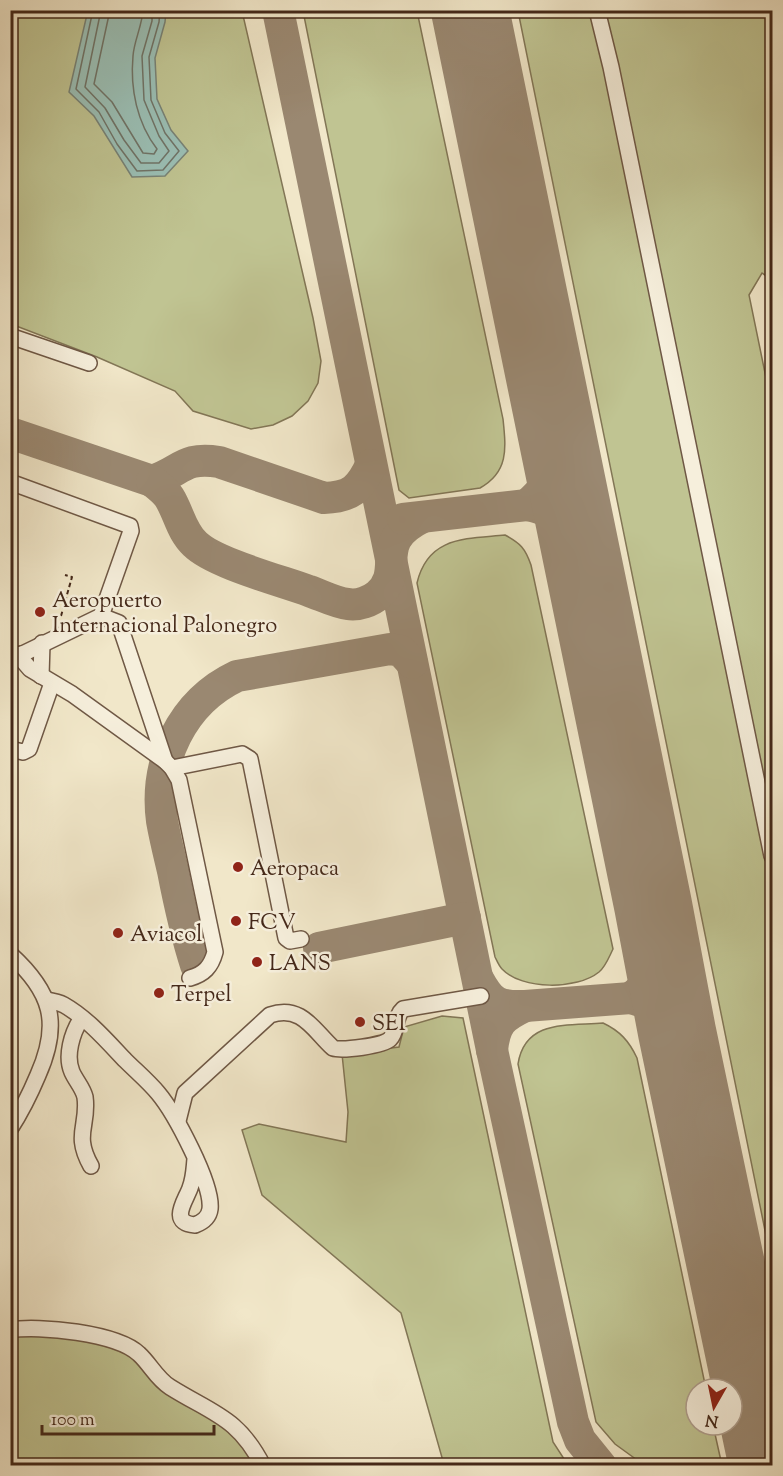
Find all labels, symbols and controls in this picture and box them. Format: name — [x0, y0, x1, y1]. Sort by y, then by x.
place label: Aeropuerto Internacional Palonegro — [52, 586, 277, 643]
marker: Aeropuerto Internacional Palonegro — [33, 605, 47, 619]
place label: Aeropaca — [250, 854, 339, 886]
marker: Aeropaca — [231, 860, 245, 874]
place label: FCV — [248, 908, 296, 940]
marker: FCV — [229, 914, 243, 928]
place label: Aviacol — [130, 920, 202, 952]
marker: Aviacol — [111, 926, 125, 940]
place label: LANS — [269, 949, 331, 981]
marker: LANS — [250, 955, 264, 969]
place label: Terpel — [171, 980, 232, 1012]
marker: Terpel — [152, 986, 166, 1000]
place label: SEI — [372, 1009, 406, 1041]
marker: SEI — [353, 1015, 367, 1029]
north arrow — [684, 1377, 744, 1437]
scale bar — [42, 1398, 214, 1436]
text: N — [704, 1407, 720, 1432]
text: 100 m — [51, 1408, 95, 1434]

